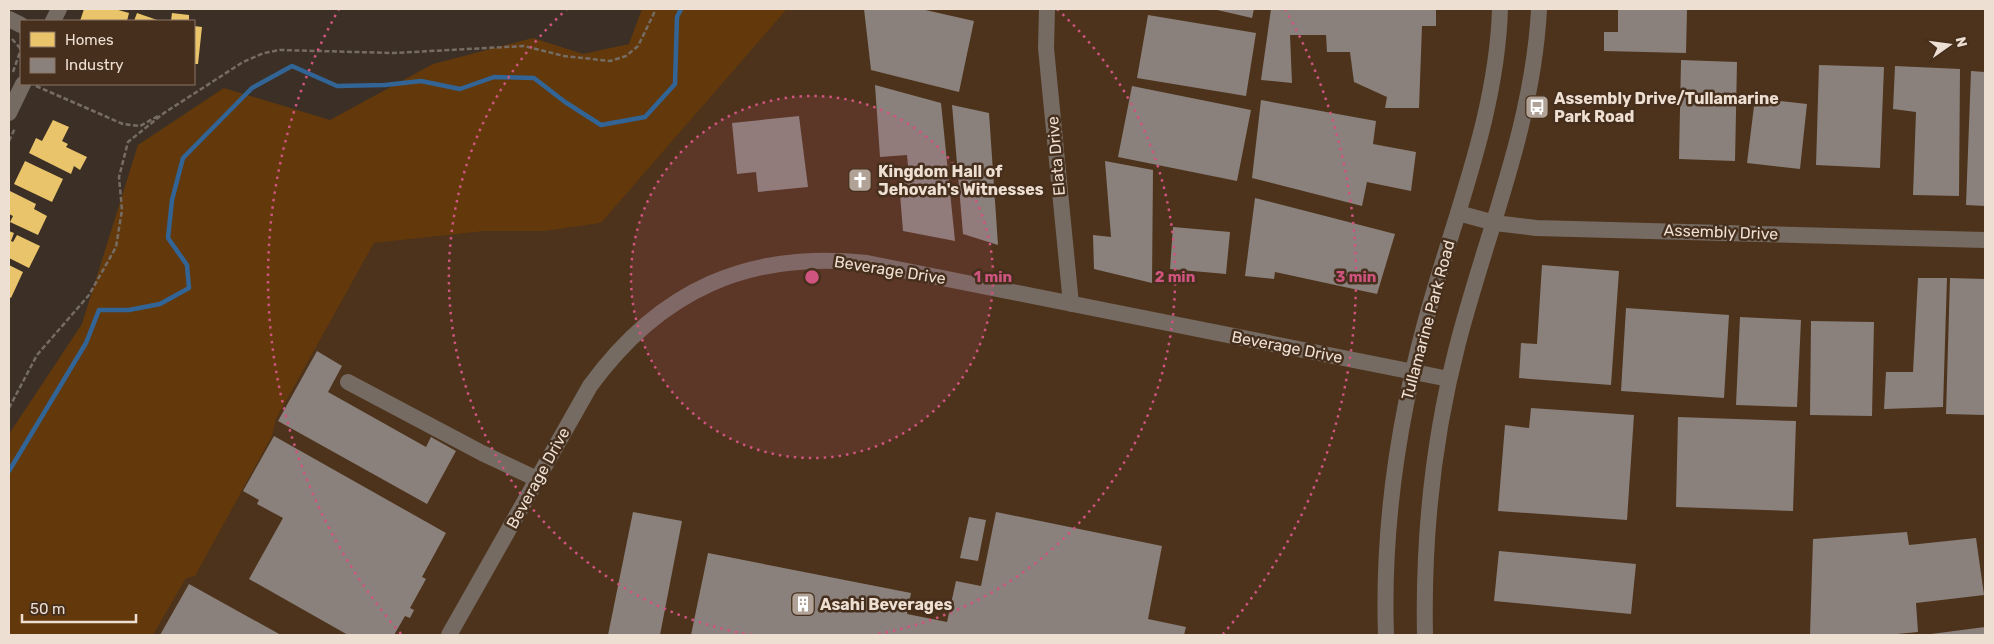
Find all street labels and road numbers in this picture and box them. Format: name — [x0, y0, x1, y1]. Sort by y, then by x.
street label: Elata Drive — [1043, 115, 1069, 197]
street label: Assembly Drive — [1663, 221, 1779, 243]
street label: Tullamarine Park Road — [1397, 238, 1459, 402]
street label: Beverage Drive — [833, 252, 947, 288]
street label: Beverage Drive — [1230, 327, 1344, 367]
street label: Beverage Drive — [502, 424, 574, 532]

